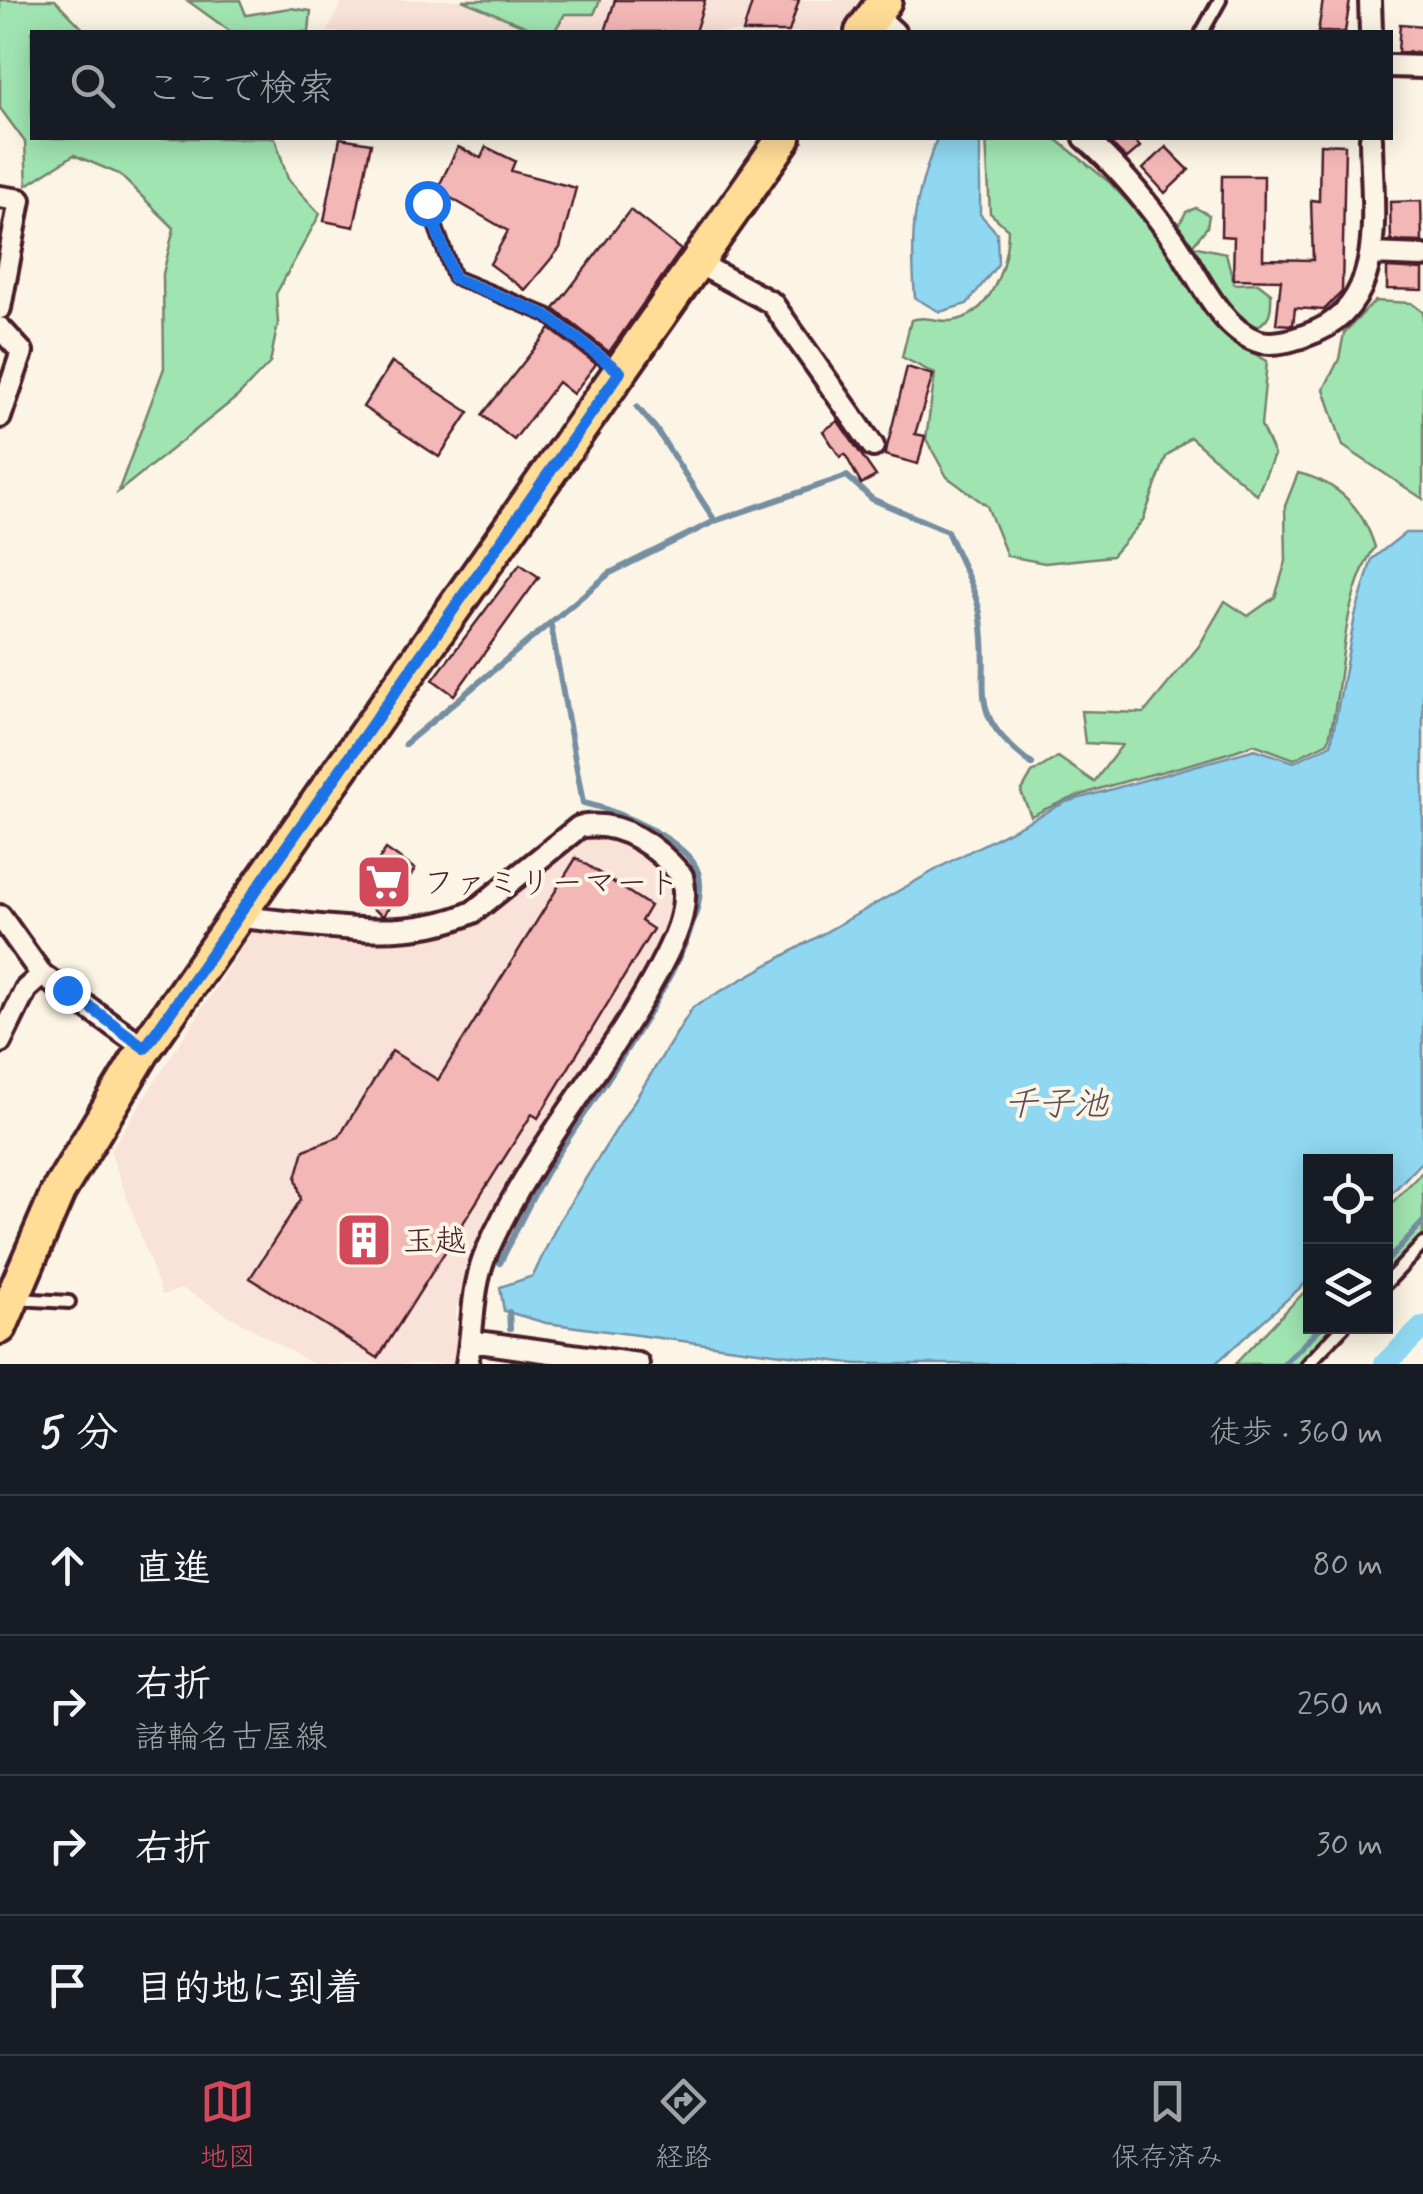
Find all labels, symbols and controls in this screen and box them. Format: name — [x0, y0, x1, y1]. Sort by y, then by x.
search box — [30, 30, 1393, 140]
icon: search — [65, 58, 120, 113]
text: ここで検索 — [145, 65, 335, 114]
route start — [405, 181, 451, 227]
supermarket icon: ファミリーマート — [354, 852, 414, 912]
place label: ファミリーマート — [423, 863, 680, 905]
route end — [45, 968, 91, 1014]
water label: 千子池 — [1003, 1082, 1109, 1128]
map controls — [1303, 1154, 1393, 1334]
button: locate — [1303, 1154, 1393, 1244]
building icon: 玉越 — [334, 1210, 394, 1270]
place label: 玉越 — [403, 1221, 467, 1263]
button: layers — [1303, 1244, 1393, 1334]
text: 5 分 — [40, 1407, 119, 1462]
text: 徒歩 · 360 m — [1209, 1412, 1383, 1454]
icon: ahead — [40, 1538, 95, 1593]
text: 80 m — [1313, 1544, 1383, 1586]
text: 直進 — [135, 1545, 211, 1594]
text: 右折 — [135, 1661, 211, 1710]
icon: right — [40, 1678, 95, 1733]
text: 250 m — [1297, 1684, 1383, 1726]
text: 諸輪名古屋線 — [135, 1717, 327, 1759]
icon: right — [40, 1818, 95, 1873]
text: 30 m — [1316, 1824, 1383, 1866]
text: 右折 — [135, 1825, 211, 1874]
icon: arrive — [40, 1958, 95, 2013]
text: 目的地に到着 — [135, 1965, 363, 2014]
tab: 地図 — [200, 2074, 256, 2177]
tab: 経路 — [655, 2074, 711, 2177]
tab: 保存済み — [1111, 2074, 1223, 2177]

